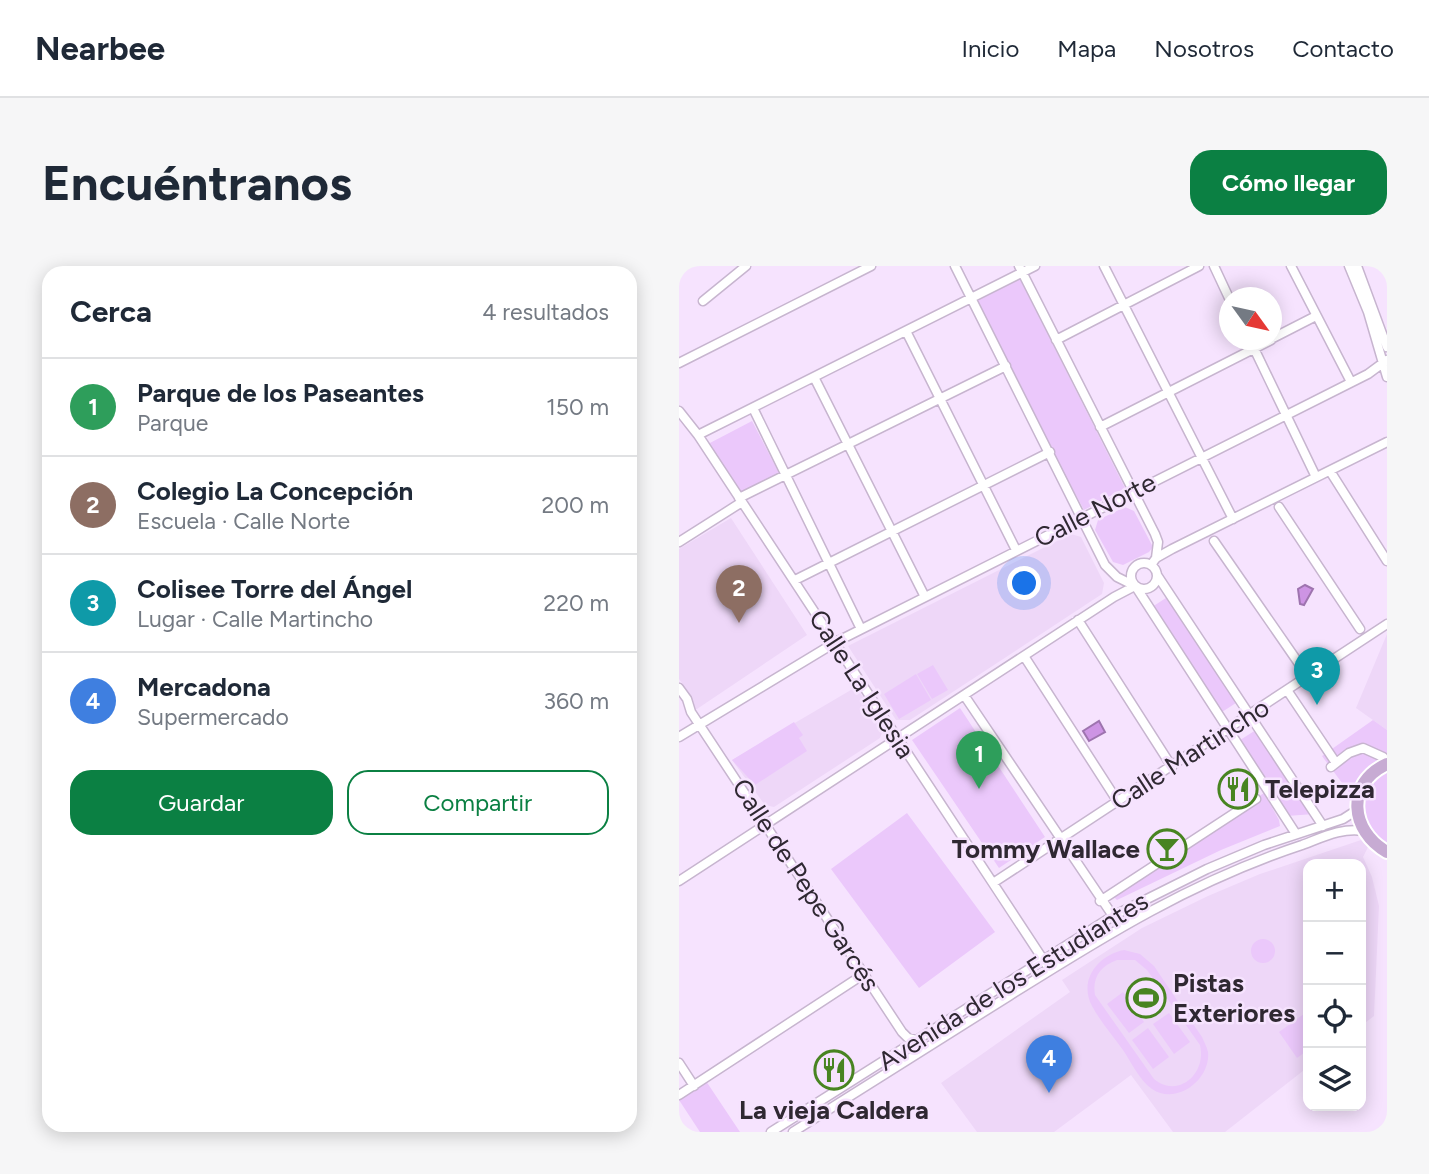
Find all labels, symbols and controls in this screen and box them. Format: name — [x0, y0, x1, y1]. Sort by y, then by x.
text: Nearbee — [35, 29, 165, 68]
text: Inicio — [961, 34, 1019, 63]
text: Mapa — [1057, 34, 1116, 63]
text: Nosotros — [1154, 34, 1254, 63]
text: Contacto — [1292, 34, 1394, 63]
button: Cómo llegar — [1190, 150, 1387, 215]
text: Encuéntranos — [42, 153, 352, 212]
north arrow — [1219, 287, 1282, 350]
text: Cerca — [70, 293, 152, 330]
text: 4 resultados — [482, 298, 609, 326]
text: Parque de los Paseantes — [137, 377, 424, 409]
text: 1 — [88, 393, 98, 421]
text: 150 m — [546, 393, 609, 421]
text: Parque — [137, 409, 208, 437]
street label: Calle Norte — [1029, 466, 1161, 554]
text: Colegio La Concepción — [137, 475, 413, 507]
text: 2 — [86, 491, 100, 519]
text: 200 m — [541, 491, 609, 519]
text: Escuela · Calle Norte — [137, 507, 350, 535]
pin: 2 — [716, 565, 762, 623]
your location — [1007, 566, 1041, 600]
text: Colisee Torre del Ángel — [137, 573, 412, 605]
text: 3 — [87, 589, 99, 617]
text: 220 m — [543, 589, 609, 617]
street label: Calle La Iglesia — [802, 604, 922, 764]
text: Lugar · Calle Martincho — [137, 605, 373, 633]
pin: 3 — [1294, 647, 1340, 705]
text: Mercadona — [137, 671, 271, 703]
text: 4 — [86, 687, 100, 715]
text: 360 m — [543, 687, 609, 715]
street label: Calle Martincho — [1105, 691, 1275, 817]
text: Supermercado — [137, 703, 289, 731]
pin: 1 — [956, 731, 1002, 789]
restaurant icon: Telepizza — [1217, 768, 1259, 810]
button: Guardar — [70, 770, 333, 835]
button: Compartir — [347, 770, 609, 835]
street label: Calle de Pepe Garcés — [725, 773, 887, 997]
place label: Telepizza — [1265, 773, 1375, 805]
bar icon: Tommy Wallace — [1146, 828, 1188, 870]
place label: Tommy Wallace — [952, 833, 1140, 865]
map controls — [1303, 859, 1366, 1111]
button: + — [1303, 859, 1366, 922]
street label: Avenida de los Estudiantes — [872, 885, 1154, 1077]
button: − — [1303, 922, 1366, 985]
place label: Pistas Exteriores — [1173, 967, 1295, 1029]
sports icon: Pistas Exteriores — [1125, 977, 1167, 1019]
button: locate — [1303, 985, 1366, 1048]
pin: 4 — [1026, 1035, 1072, 1093]
button: layers — [1303, 1048, 1366, 1111]
restaurant icon: La vieja Caldera — [813, 1049, 855, 1091]
place label: La vieja Caldera — [739, 1094, 929, 1126]

